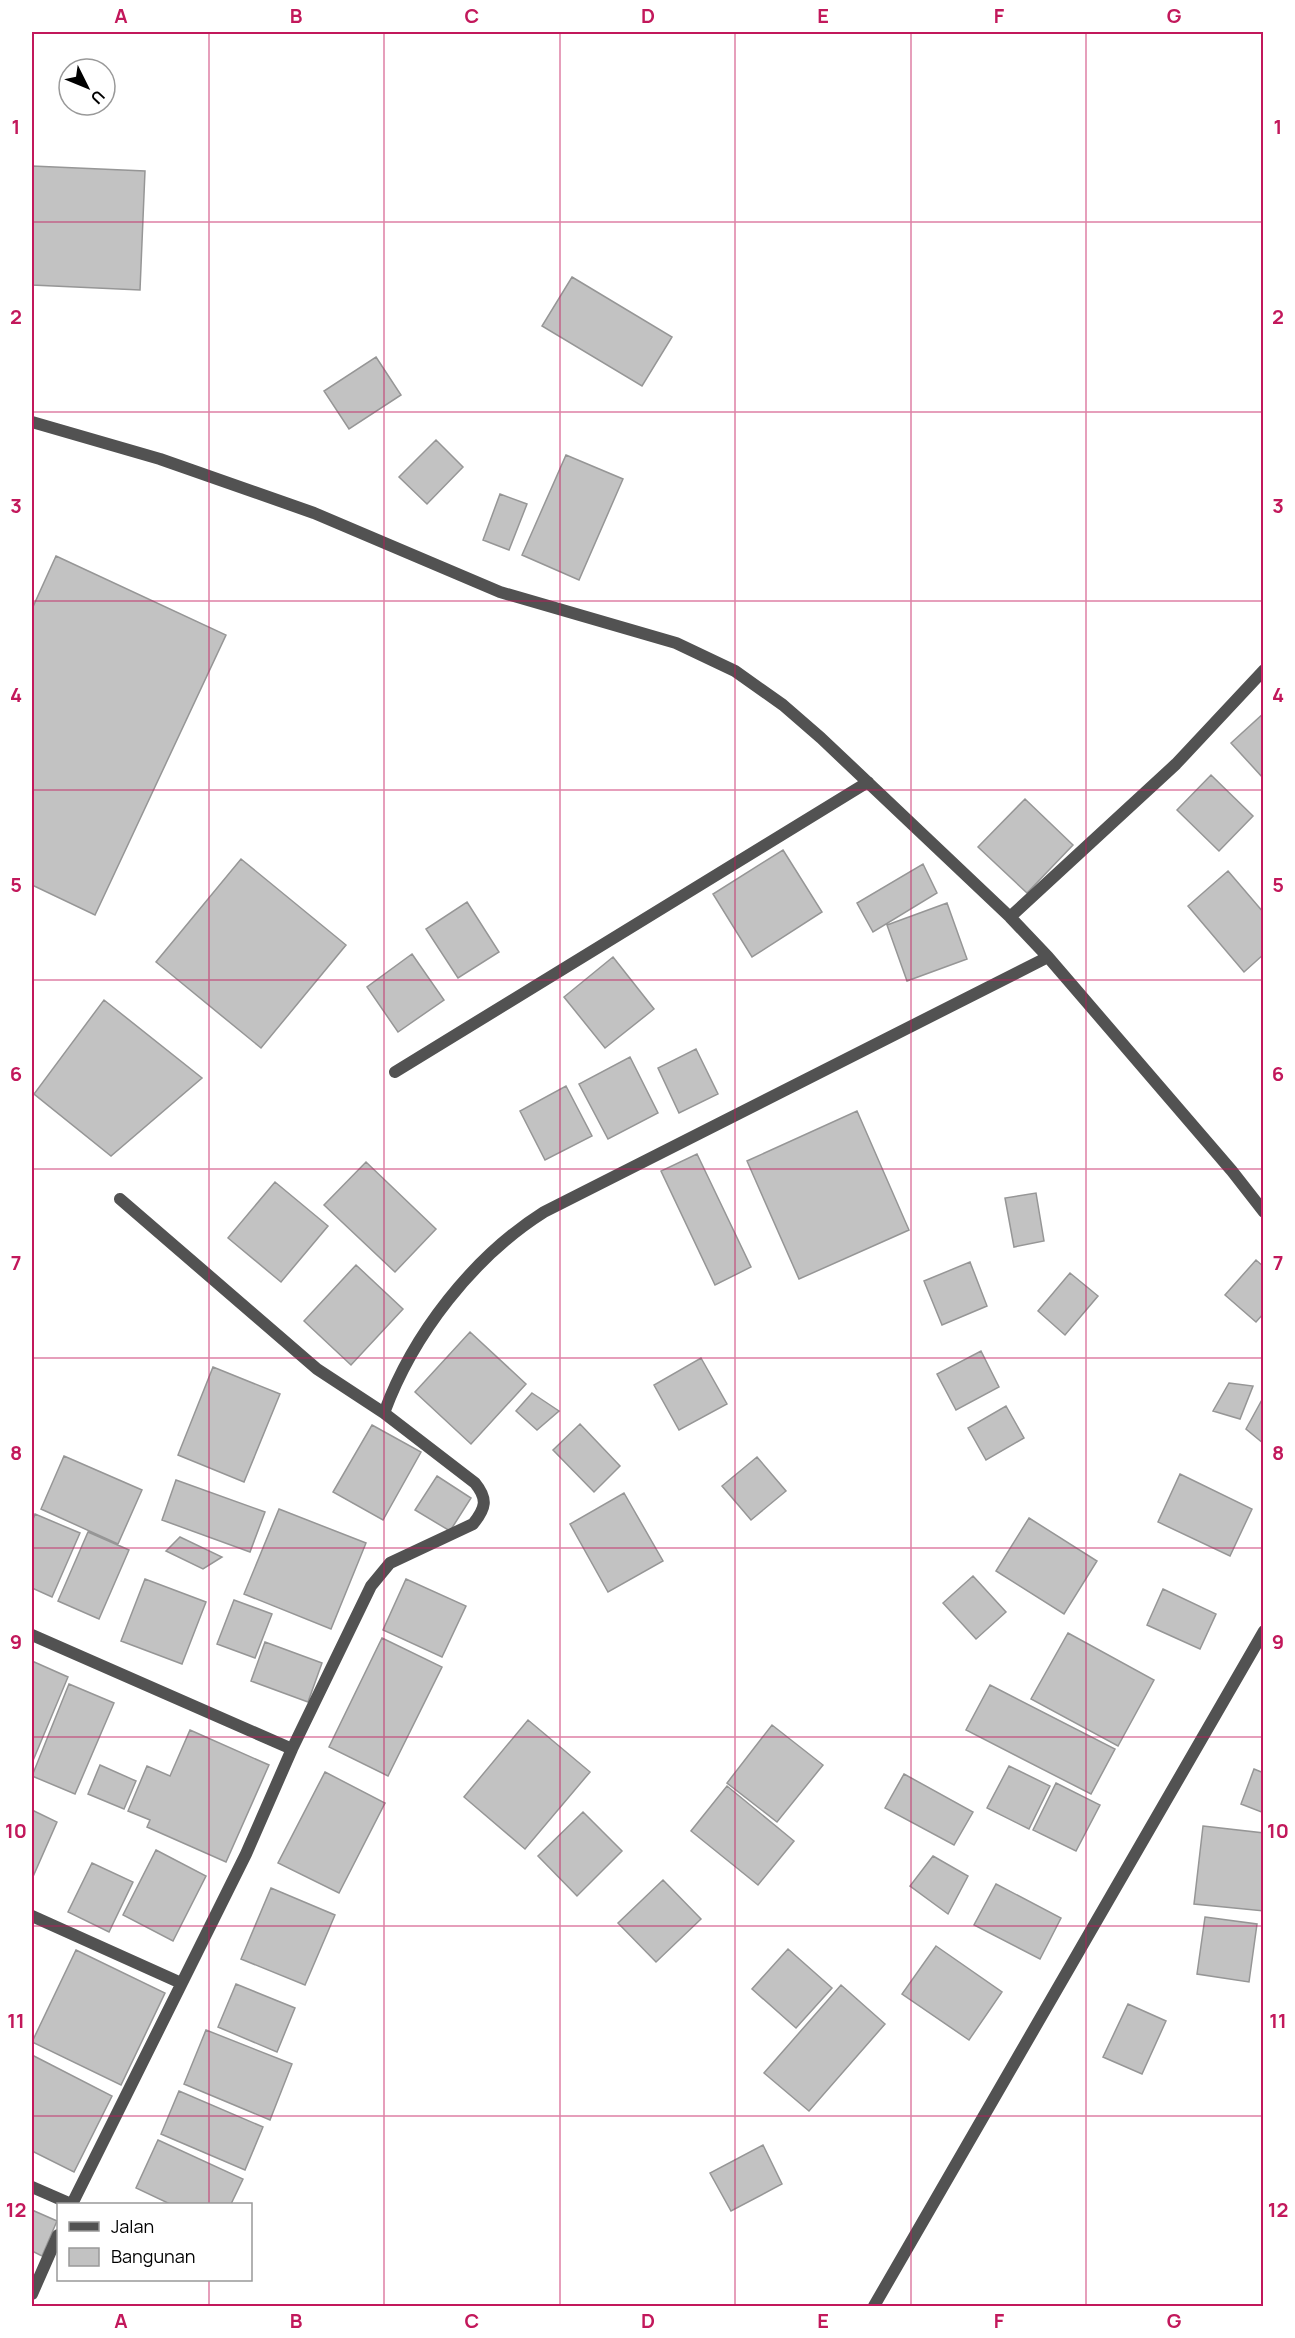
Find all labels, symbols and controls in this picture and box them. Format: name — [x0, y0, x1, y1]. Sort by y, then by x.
text: A — [114, 2, 128, 29]
text: B — [290, 2, 303, 29]
text: C — [465, 2, 479, 29]
text: D — [641, 2, 655, 29]
text: E — [817, 2, 829, 29]
text: F — [994, 2, 1005, 29]
text: G — [1167, 2, 1182, 29]
north arrow — [57, 57, 117, 117]
text: U — [86, 86, 110, 109]
text: 1 — [12, 113, 20, 140]
text: 1 — [1274, 113, 1282, 140]
text: 2 — [10, 303, 22, 330]
text: 2 — [1272, 303, 1284, 330]
text: 3 — [10, 492, 22, 519]
text: 3 — [1272, 492, 1284, 519]
text: 4 — [10, 681, 22, 708]
text: 4 — [1272, 681, 1284, 708]
text: 5 — [10, 871, 22, 898]
text: 5 — [1272, 871, 1284, 898]
text: 6 — [10, 1060, 22, 1087]
text: 6 — [1272, 1060, 1284, 1087]
text: 7 — [11, 1249, 21, 1276]
text: 7 — [1273, 1249, 1283, 1276]
text: 8 — [10, 1439, 22, 1466]
text: 8 — [1272, 1439, 1284, 1466]
text: 9 — [10, 1628, 22, 1655]
text: 9 — [1272, 1628, 1284, 1655]
text: 10 — [5, 1817, 27, 1844]
text: 10 — [1267, 1817, 1289, 1844]
text: 11 — [7, 2007, 25, 2034]
text: 11 — [1269, 2007, 1287, 2034]
text: 12 — [6, 2196, 26, 2223]
text: 12 — [1268, 2196, 1288, 2223]
legend — [57, 2203, 252, 2281]
text: Jalan — [111, 2214, 154, 2238]
text: Bangunan — [111, 2244, 195, 2268]
text: A — [114, 2307, 128, 2334]
text: B — [290, 2307, 303, 2334]
text: C — [465, 2307, 479, 2334]
text: D — [641, 2307, 655, 2334]
text: E — [817, 2307, 829, 2334]
text: F — [994, 2307, 1005, 2334]
text: G — [1167, 2307, 1182, 2334]

